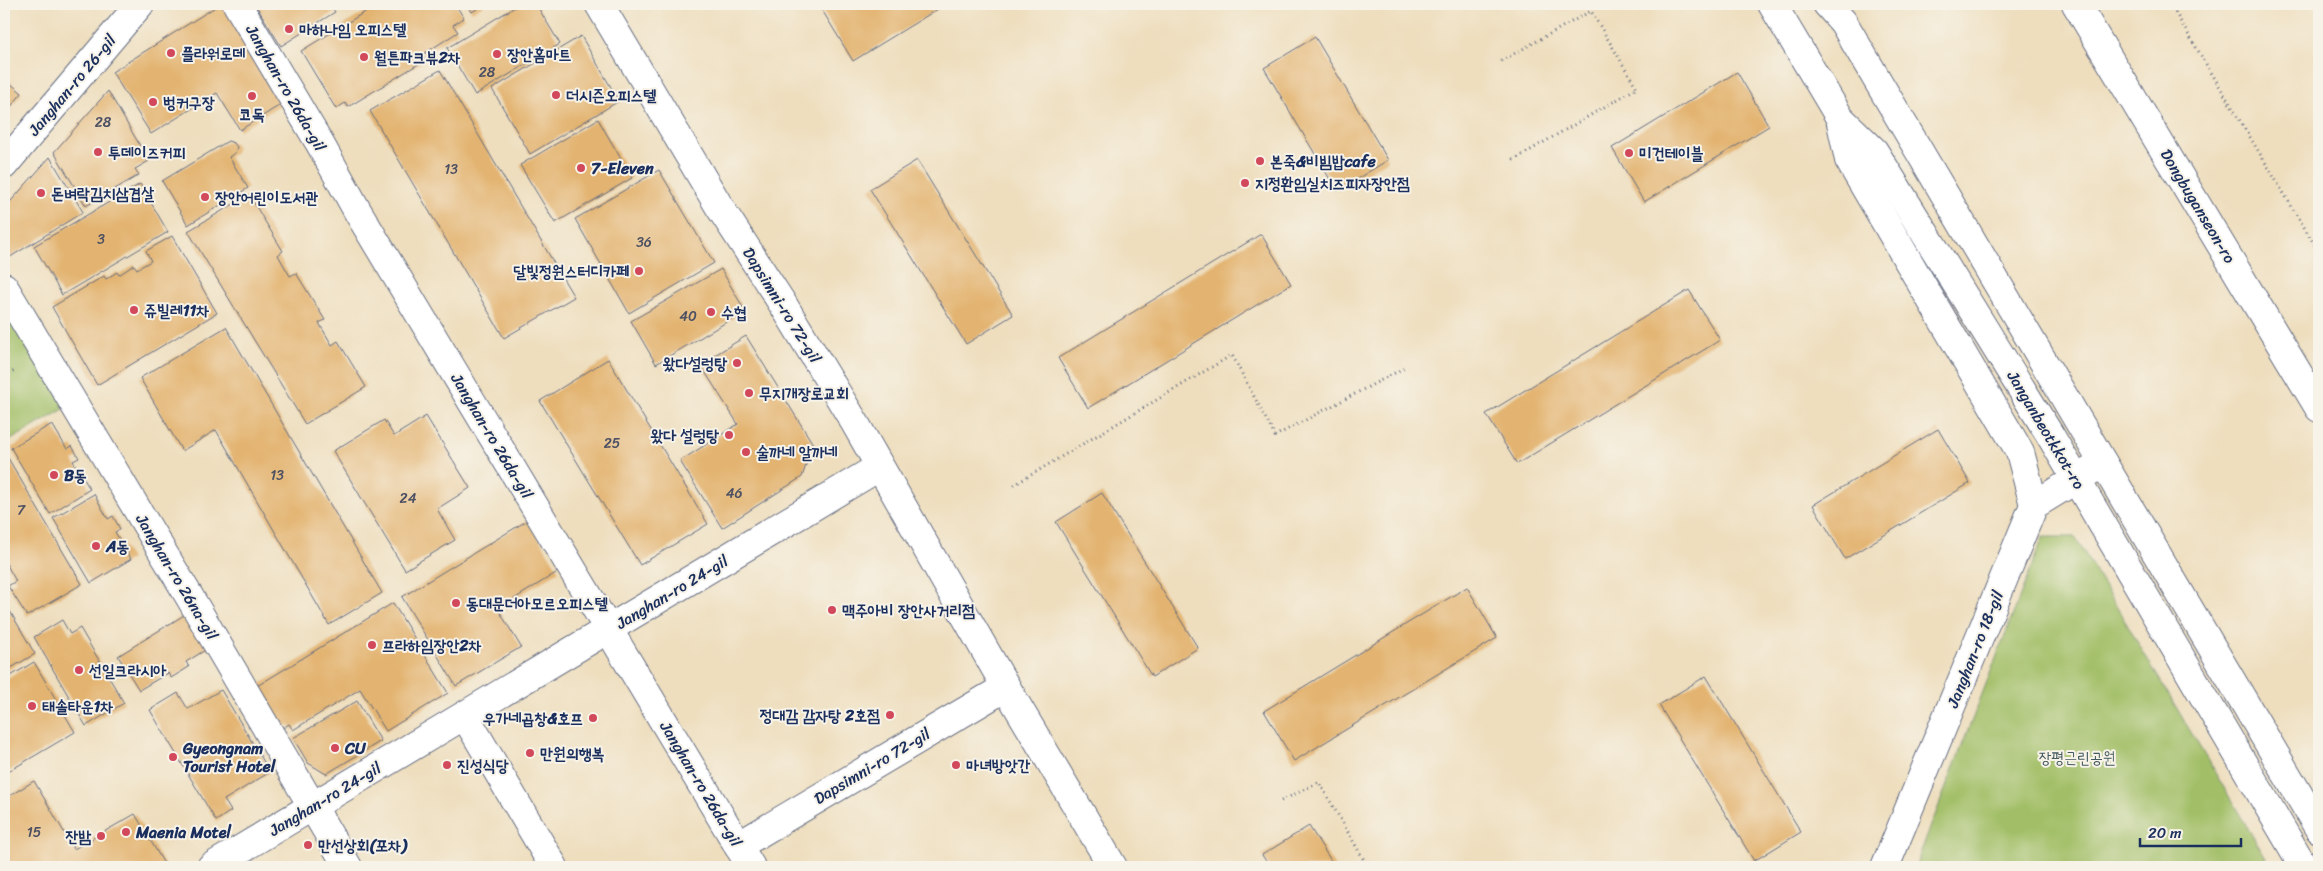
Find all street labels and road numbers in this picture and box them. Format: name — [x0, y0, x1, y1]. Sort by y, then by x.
street label: Janghan-ro 26da-gil — [237, 18, 334, 157]
street label: Janghan-ro 26-gil — [20, 27, 124, 143]
street label: Dongbuganseon-ro — [2152, 143, 2244, 269]
street label: Dapsimni-ro 72-gil — [735, 241, 830, 369]
street label: Janganbeotkkot-ro — [1998, 364, 2093, 495]
street label: Janghan-ro 26da-gil — [442, 367, 541, 505]
street label: Janghan-ro 26na-gil — [127, 507, 226, 646]
street label: Janghan-ro 24-gil — [609, 547, 734, 638]
street label: Janghan-ro 18-gil — [1938, 586, 2012, 713]
street label: Janghan-ro 26da-gil — [651, 715, 750, 853]
street label: Dapsimni-ro 72-gil — [808, 719, 937, 812]
street label: Janghan-ro 24-gil — [262, 754, 387, 845]

